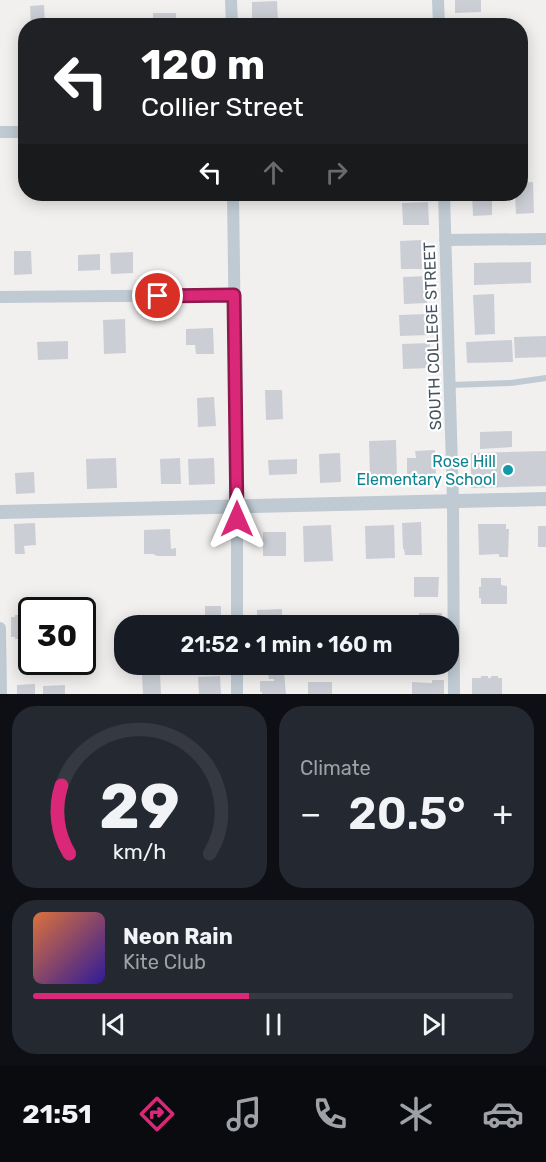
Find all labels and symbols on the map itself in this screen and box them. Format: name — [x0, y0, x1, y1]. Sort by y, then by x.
street label: SOUTH COLLEGE STREET — [420, 241, 445, 430]
pin — [132, 270, 183, 321]
place label: Rose Hill Elementary School — [356, 452, 496, 489]
marker: Rose Hill Elementary School — [501, 463, 515, 477]
position arrow — [205, 487, 269, 551]
speed limit sign: 30 — [18, 597, 96, 675]

